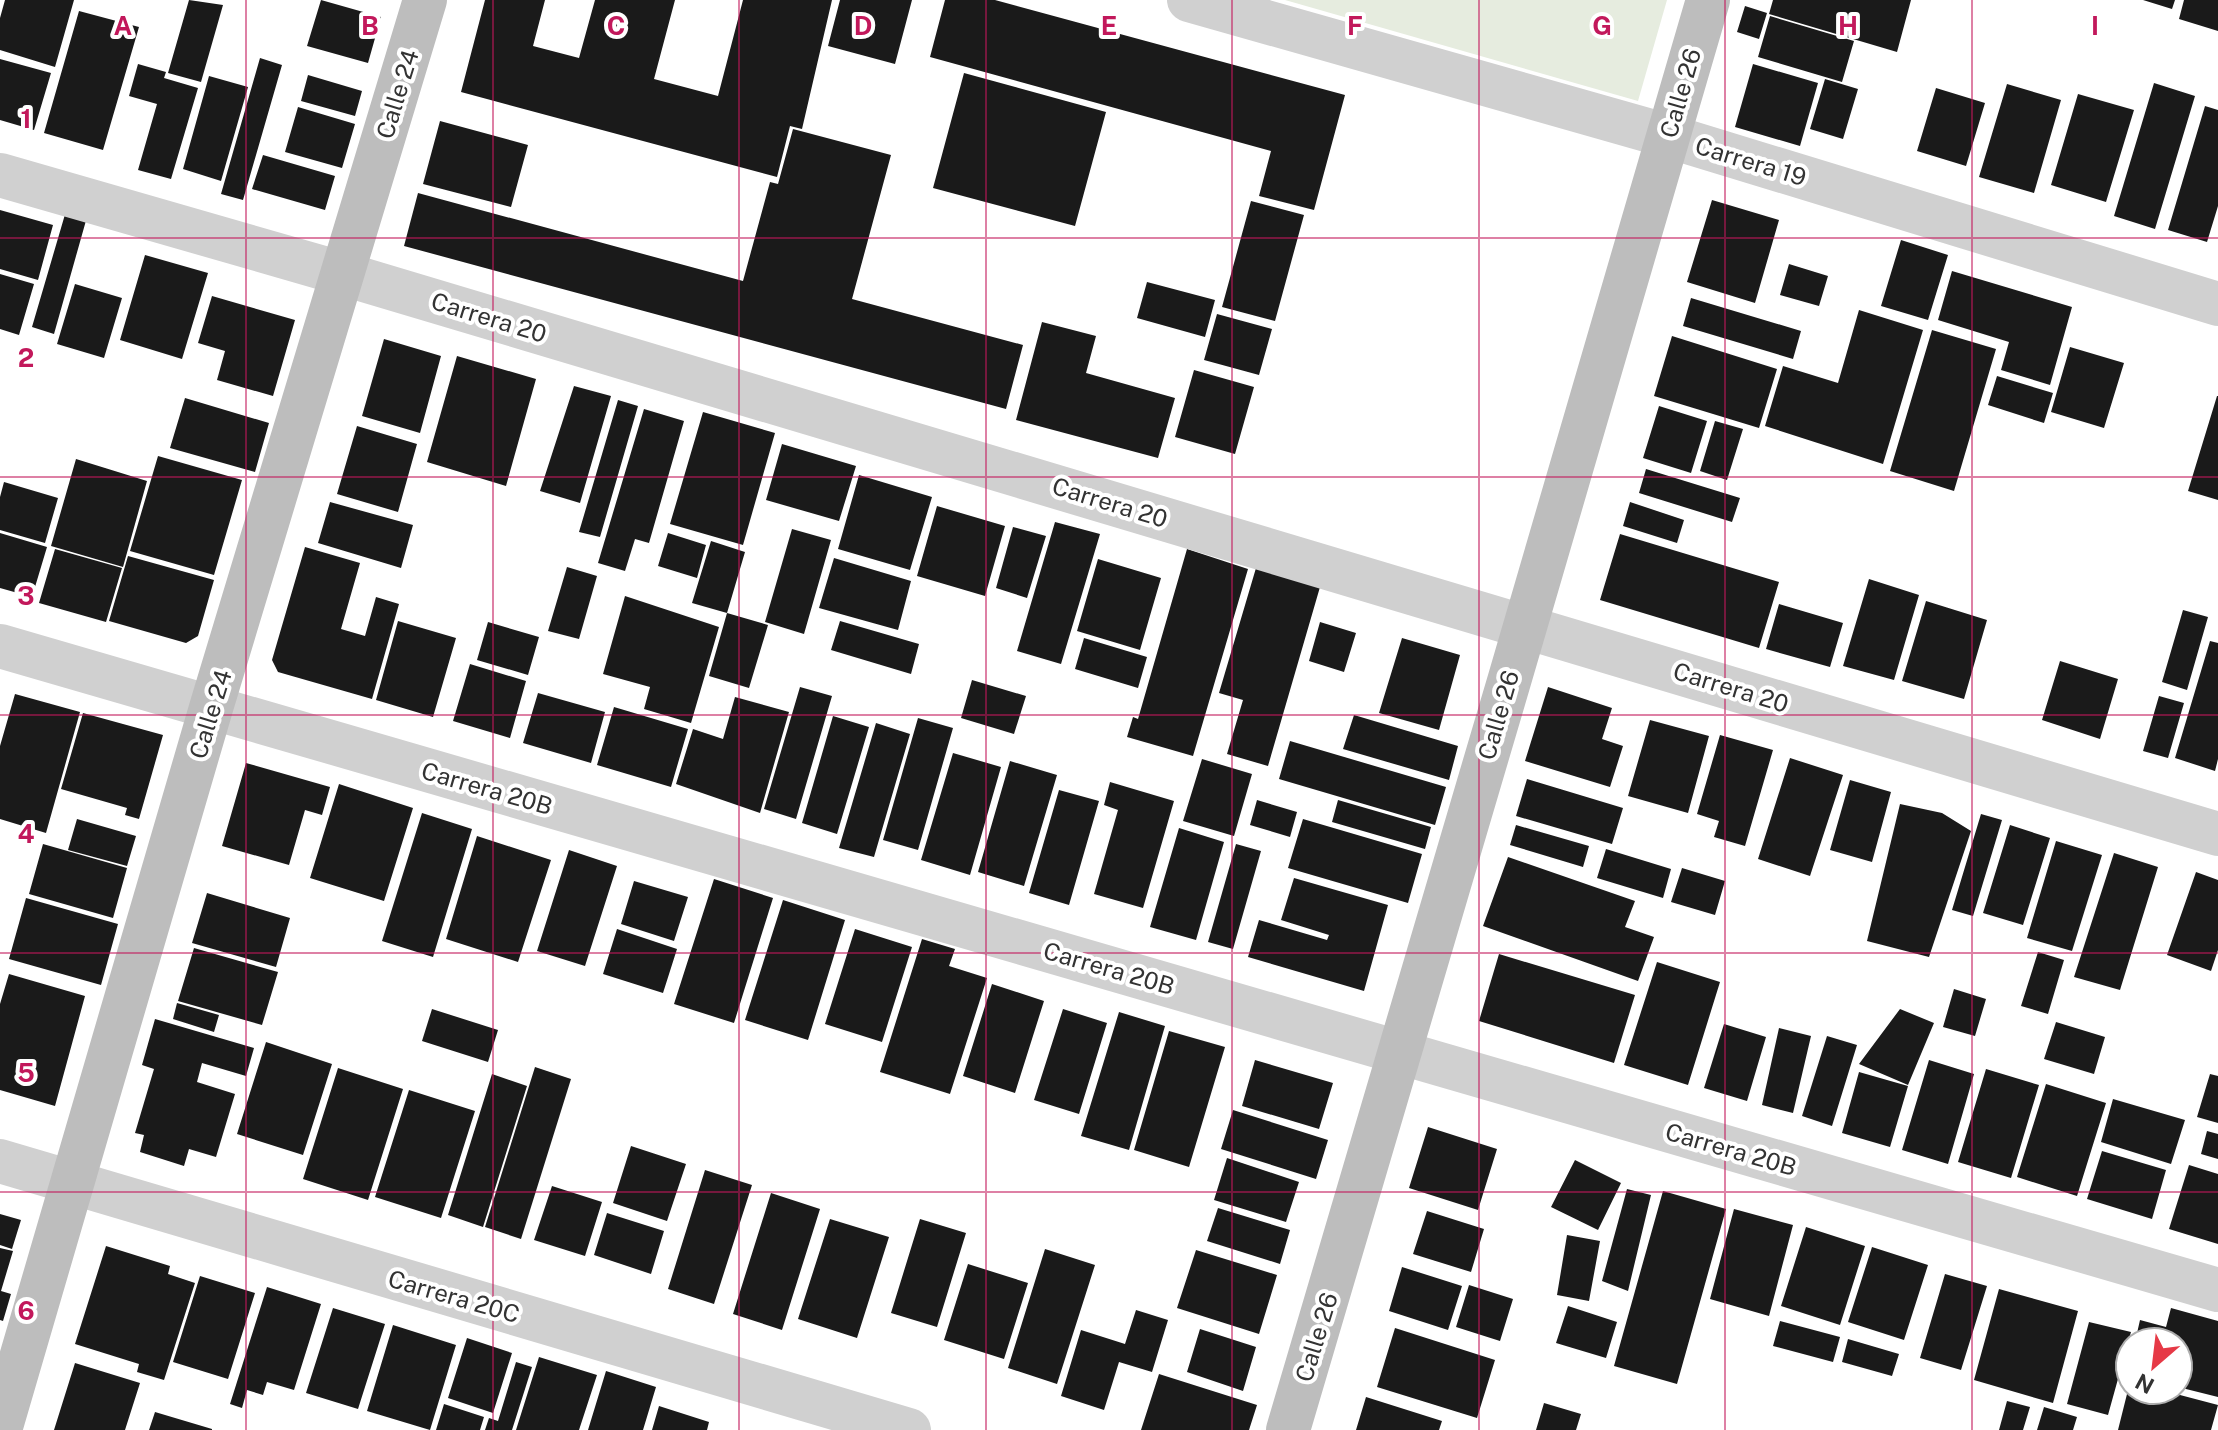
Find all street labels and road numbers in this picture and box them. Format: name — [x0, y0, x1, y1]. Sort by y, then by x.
street label: Calle 26 — [1654, 45, 1706, 141]
street label: Calle 24 — [370, 46, 424, 142]
street label: Carrera 19 — [1692, 131, 1810, 191]
street label: Carrera 20 — [428, 286, 550, 348]
street label: Carrera 20 — [1049, 471, 1171, 533]
street label: Carrera 20 — [1670, 656, 1792, 718]
street label: Calle 24 — [183, 666, 237, 762]
street label: Calle 26 — [1472, 667, 1524, 763]
street label: Carrera 20B — [418, 756, 556, 820]
street label: Carrera 20B — [1040, 936, 1178, 1000]
street label: Carrera 20B — [1662, 1117, 1800, 1181]
street label: Carrera 20C — [385, 1264, 523, 1328]
street label: Calle 26 — [1289, 1289, 1343, 1385]

